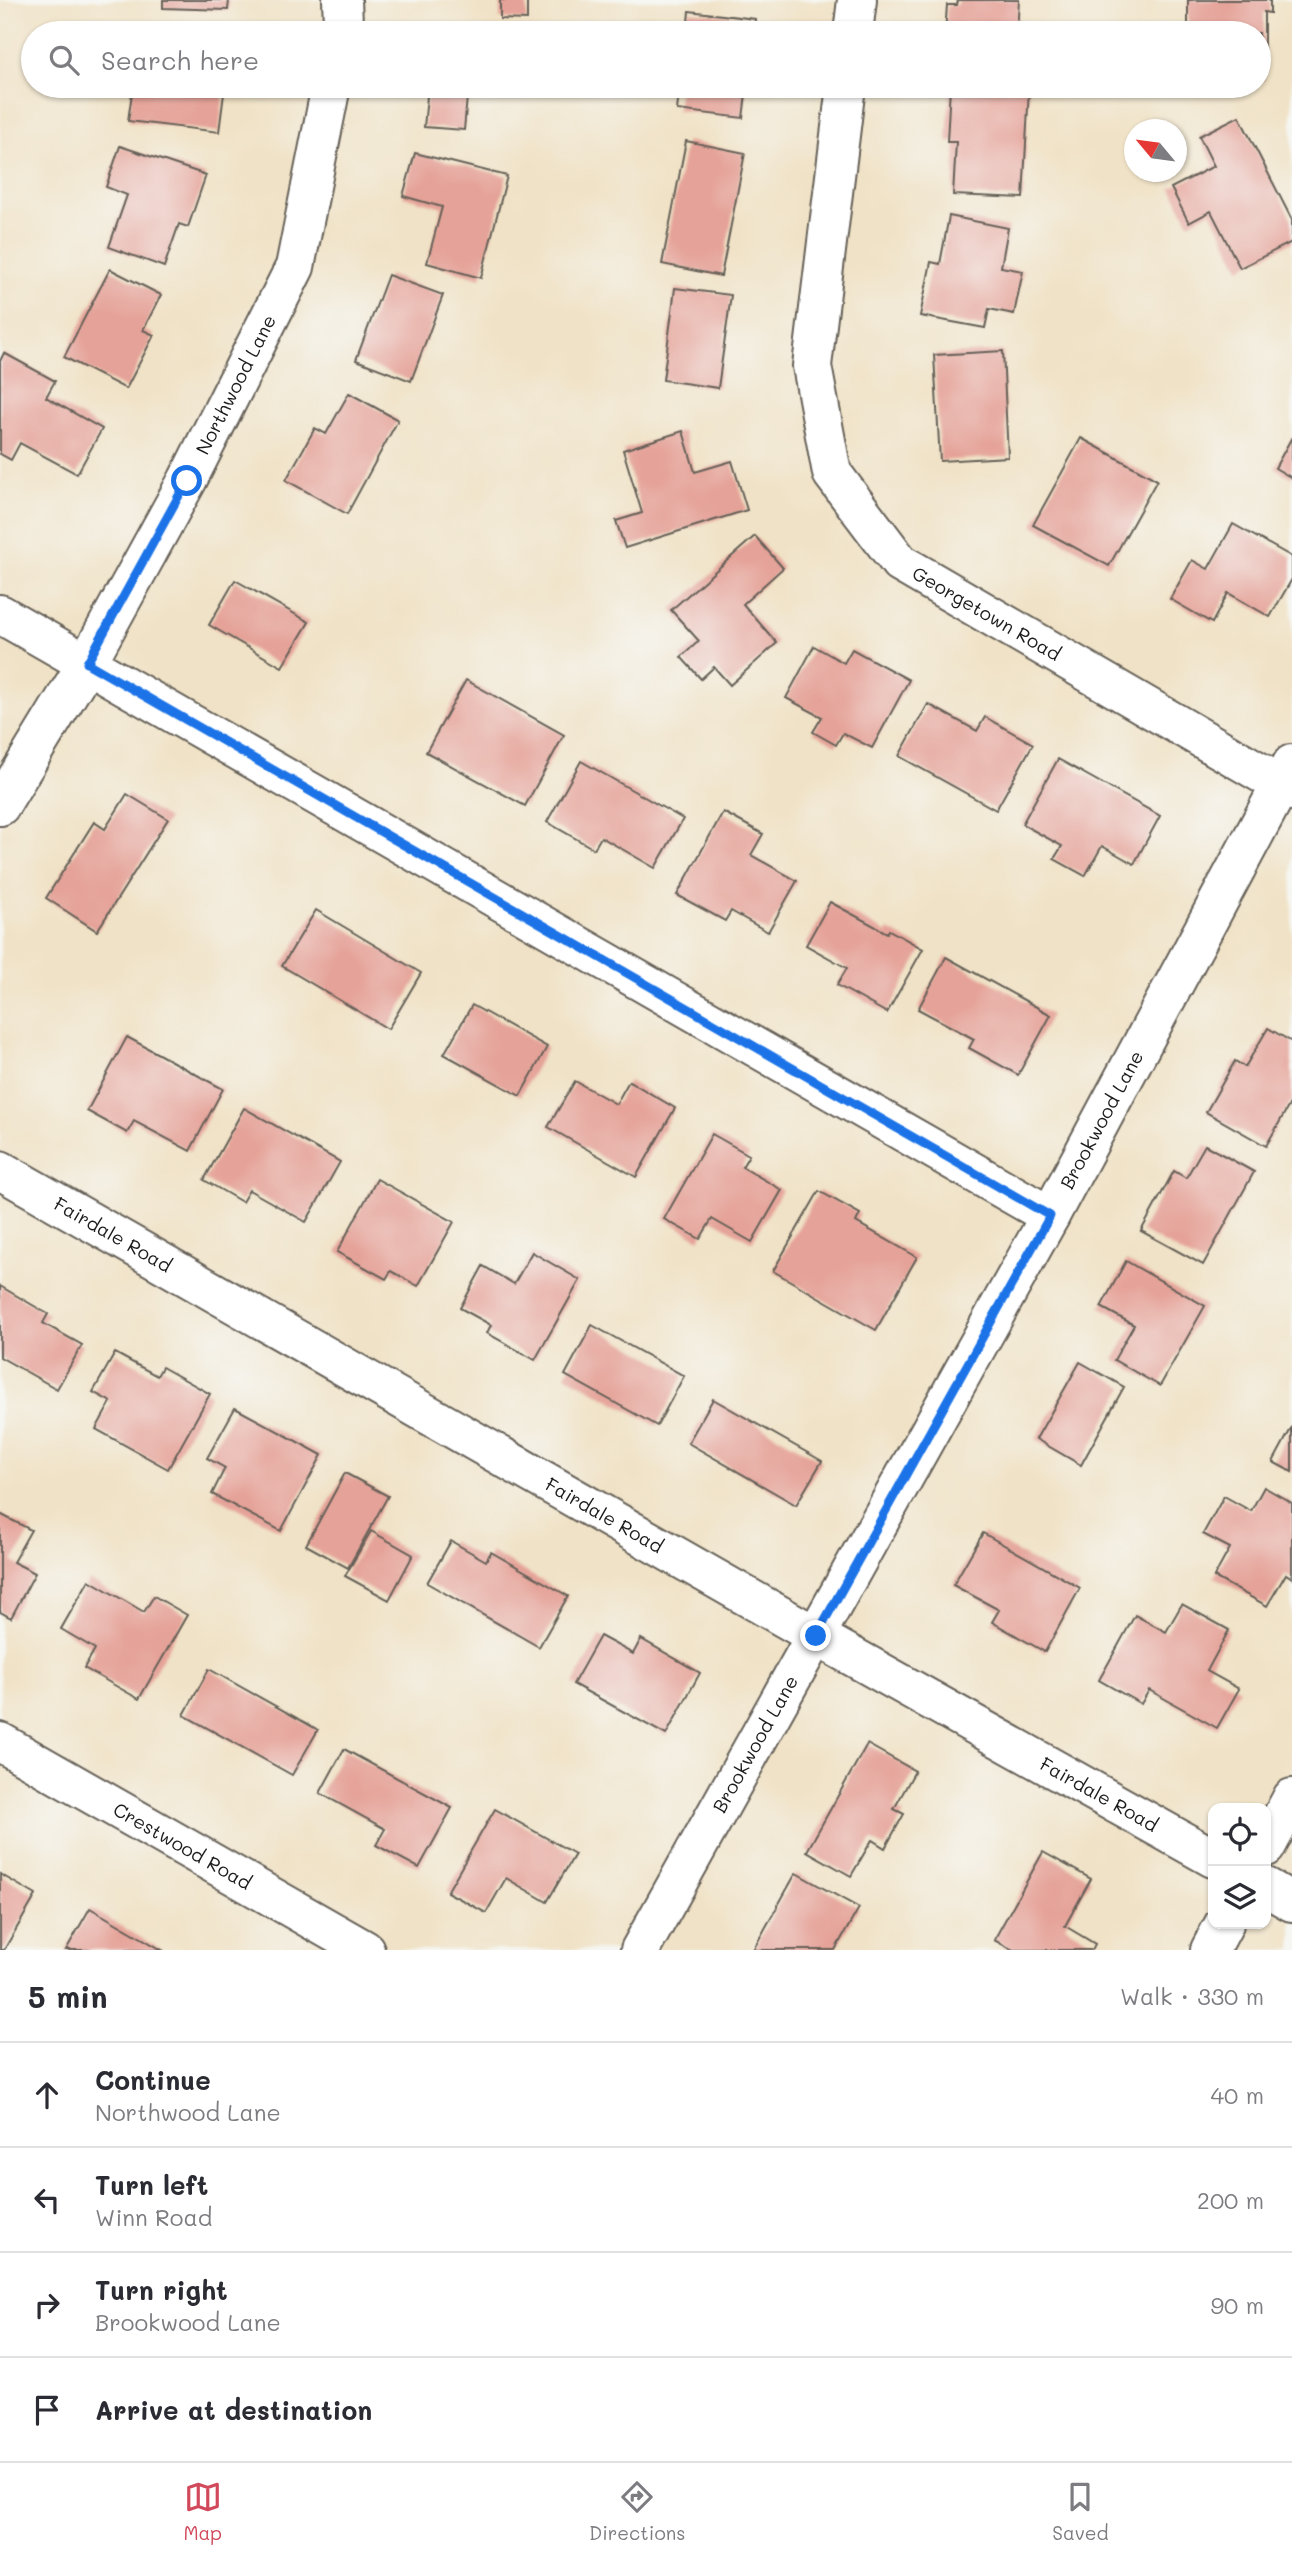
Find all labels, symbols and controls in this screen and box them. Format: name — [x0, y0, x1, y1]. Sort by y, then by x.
search box — [21, 21, 1271, 98]
icon: search — [45, 41, 83, 79]
text: Search here — [101, 43, 259, 77]
north arrow — [1124, 119, 1187, 182]
street label: Northwood Lane — [189, 310, 281, 459]
route start — [171, 465, 202, 496]
street label: Georgetown Road — [908, 560, 1066, 666]
street label: Brookwood Lane — [1054, 1046, 1148, 1193]
street label: Fairdale Road — [50, 1191, 177, 1278]
street label: Fairdale Road — [541, 1471, 668, 1558]
route end — [800, 1620, 831, 1651]
street label: Brookwood Lane — [706, 1671, 803, 1817]
street label: Fairdale Road — [1036, 1751, 1163, 1837]
street label: Crestwood Road — [109, 1796, 256, 1895]
map controls — [1208, 1803, 1271, 1929]
button: locate — [1208, 1803, 1271, 1866]
button: layers — [1208, 1866, 1271, 1929]
text: 5 min — [28, 1976, 108, 2016]
text: Walk · 330 m — [1120, 1981, 1264, 2011]
text: Continue — [95, 2063, 211, 2097]
icon: ahead — [28, 2076, 66, 2114]
text: 40 m — [1211, 2080, 1264, 2110]
text: Northwood Lane — [95, 2097, 281, 2127]
text: Turn left — [95, 2168, 208, 2202]
icon: left — [28, 2181, 66, 2219]
text: 200 m — [1197, 2185, 1264, 2215]
text: Winn Road — [95, 2202, 212, 2232]
text: Turn right — [95, 2273, 228, 2307]
icon: right — [28, 2286, 66, 2324]
text: 90 m — [1211, 2290, 1264, 2320]
text: Brookwood Lane — [95, 2307, 281, 2337]
icon: arrive — [28, 2391, 66, 2429]
text: Arrive at destination — [95, 2393, 372, 2427]
tab: Map — [183, 2478, 222, 2545]
tab: Directions — [589, 2478, 685, 2545]
tab: Saved — [1052, 2478, 1109, 2545]

